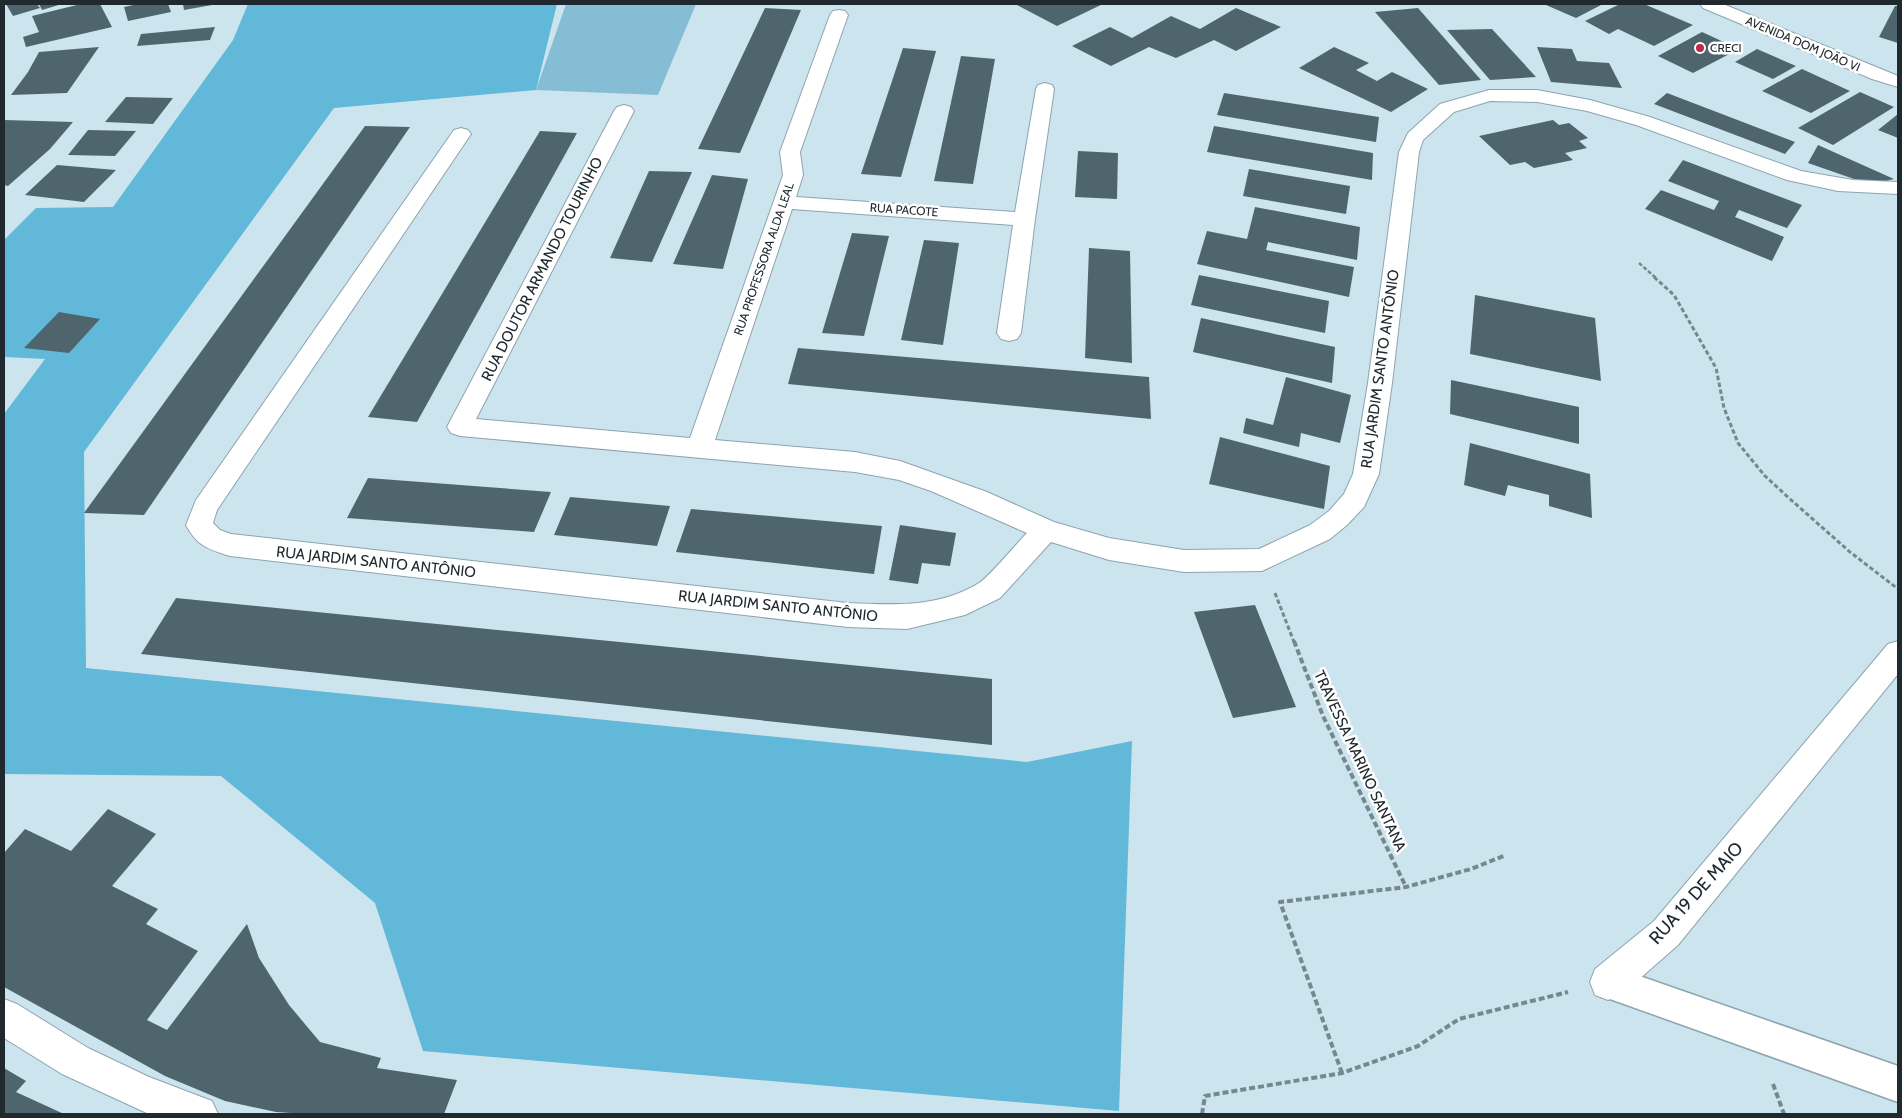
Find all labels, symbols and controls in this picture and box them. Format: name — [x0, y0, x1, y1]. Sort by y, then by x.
street label: AVENIDA DOM JOÃO VI — [1744, 13, 1863, 74]
place label: CRECI — [1710, 40, 1742, 55]
marker: CRECI — [1694, 42, 1706, 54]
street label: RUA DOUTOR ARMANDO TOURINHO — [477, 154, 607, 384]
street label: RUA PROFESSORA ALDA LEAL — [730, 180, 797, 337]
street label: RUA PACOTE — [869, 200, 939, 219]
street label: RUA JARDIM SANTO ANTÔNIO — [1356, 268, 1403, 470]
street label: RUA JARDIM SANTO ANTÔNIO — [275, 542, 477, 581]
street label: RUA JARDIM SANTO ANTÔNIO — [677, 586, 879, 625]
street label: TRAVESSA MARINO SANTANA — [1310, 668, 1410, 855]
street label: RUA 19 DE MAIO — [1644, 837, 1748, 949]

